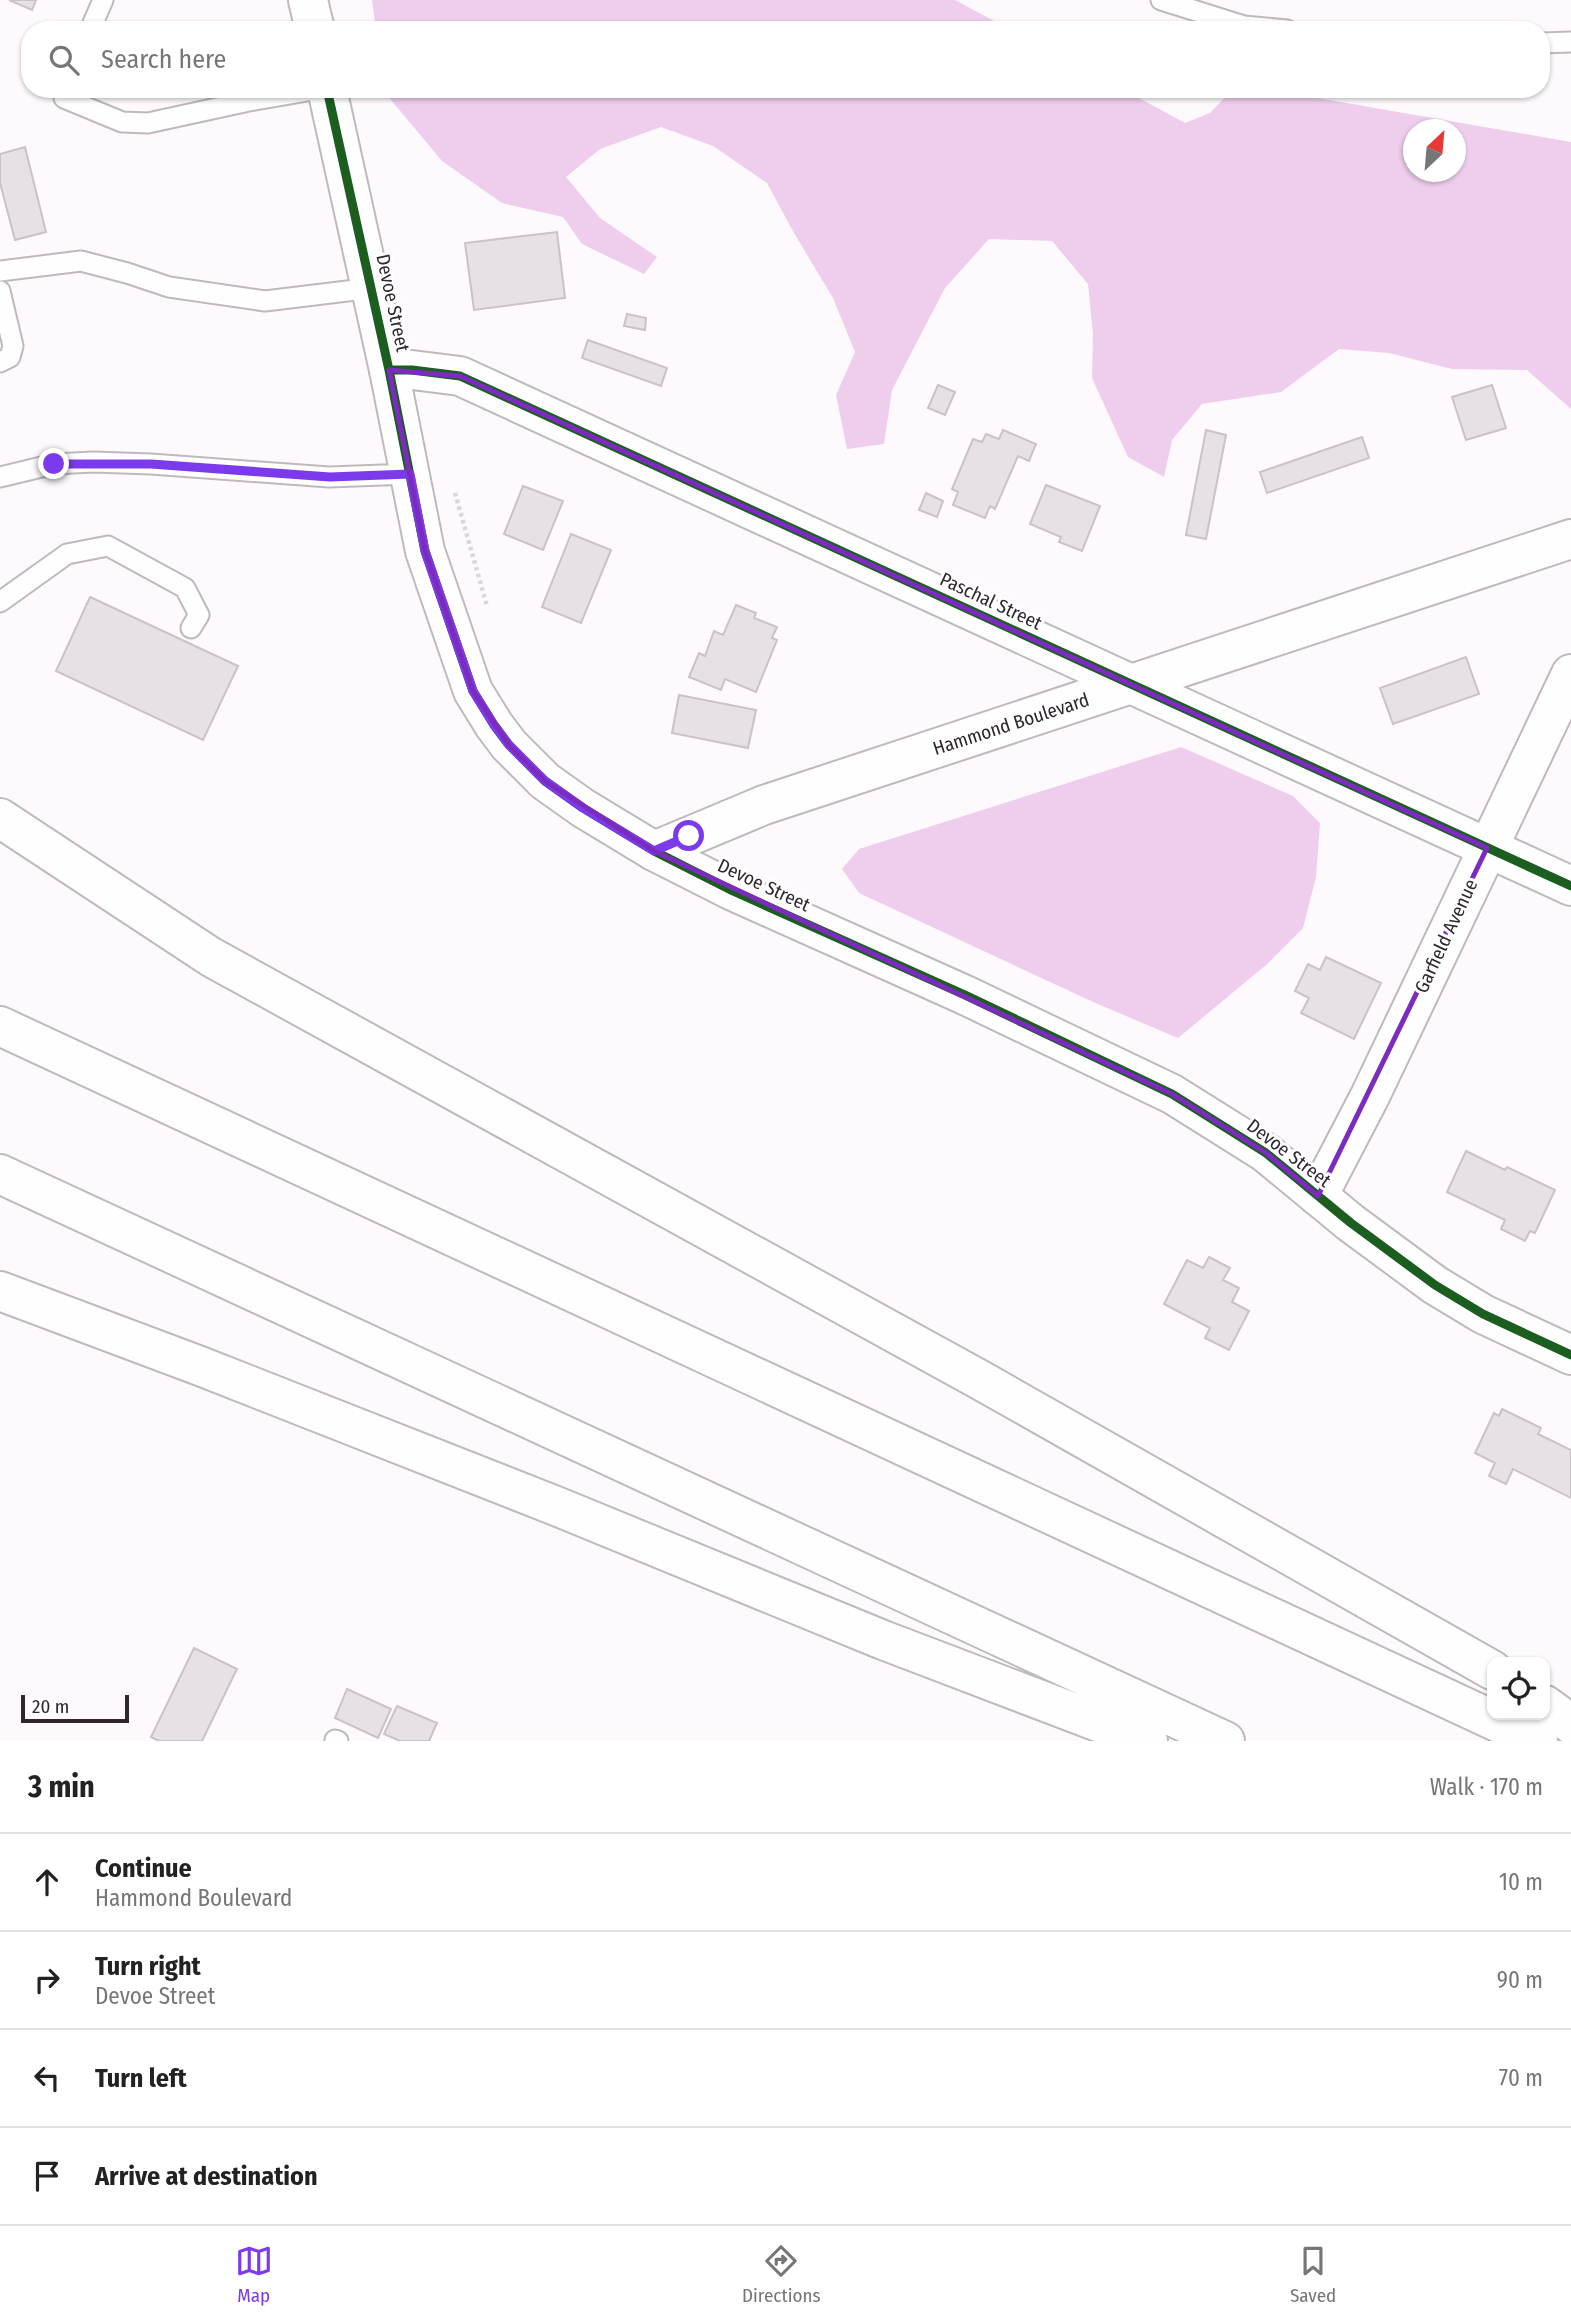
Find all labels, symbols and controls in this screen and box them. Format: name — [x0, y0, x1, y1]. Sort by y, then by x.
search box — [21, 21, 1550, 98]
icon: search — [45, 41, 83, 79]
text: Search here — [101, 44, 226, 75]
north arrow — [1403, 119, 1466, 182]
street label: Devoe Street — [371, 252, 415, 355]
route end — [38, 448, 69, 479]
street label: Paschal Street — [936, 567, 1046, 635]
street label: Hammond Boulevard — [930, 688, 1092, 760]
route start — [673, 820, 704, 851]
street label: Devoe Street — [714, 854, 815, 917]
street label: Garfield Avenue — [1410, 875, 1482, 997]
street label: Devoe Street — [1242, 1114, 1336, 1193]
map controls — [1487, 1657, 1550, 1720]
button: locate — [1487, 1657, 1550, 1720]
scale bar — [21, 1692, 130, 1724]
text: 20 m — [32, 1695, 69, 1718]
text: 3 min — [28, 1769, 95, 1805]
text: Walk · 170 m — [1430, 1773, 1543, 1801]
text: Continue — [95, 1853, 192, 1884]
icon: ahead — [28, 1863, 66, 1901]
text: 10 m — [1499, 1868, 1543, 1896]
text: Hammond Boulevard — [95, 1884, 292, 1912]
text: Turn right — [95, 1951, 201, 1982]
icon: right — [28, 1961, 66, 1999]
text: 90 m — [1497, 1966, 1543, 1994]
text: Devoe Street — [95, 1982, 215, 2010]
icon: left — [28, 2059, 66, 2097]
text: Turn left — [95, 2063, 187, 2094]
text: 70 m — [1499, 2064, 1543, 2092]
icon: arrive — [28, 2157, 66, 2195]
text: Arrive at destination — [95, 2161, 318, 2192]
tab: Map — [235, 2242, 273, 2307]
tab: Directions — [742, 2242, 821, 2307]
tab: Saved — [1290, 2242, 1336, 2307]

